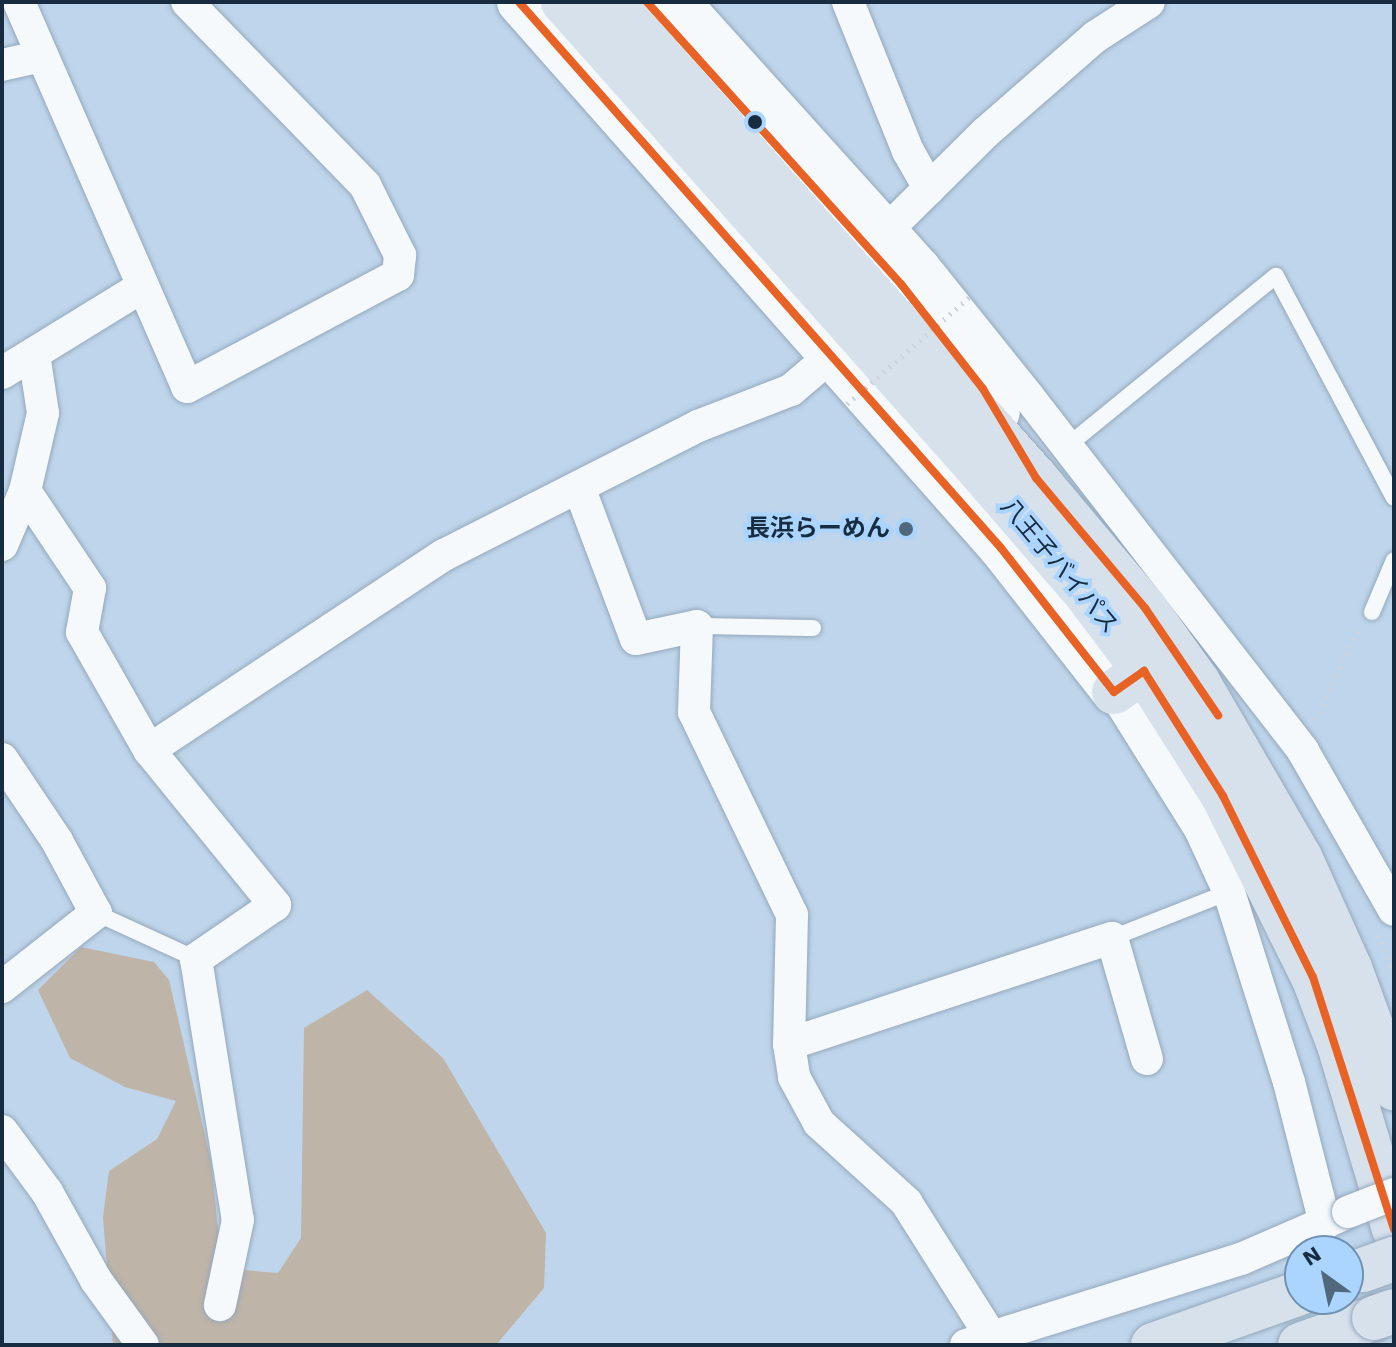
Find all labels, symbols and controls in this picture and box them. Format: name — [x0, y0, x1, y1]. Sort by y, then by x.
unlabelled marker — [747, 114, 763, 130]
street label: 八王子バイパス — [994, 492, 1124, 640]
place label: 長浜らーめん — [746, 515, 890, 543]
marker: 長浜らーめん — [897, 520, 915, 538]
north arrow — [1284, 1235, 1364, 1315]
text: N — [1298, 1241, 1325, 1271]

